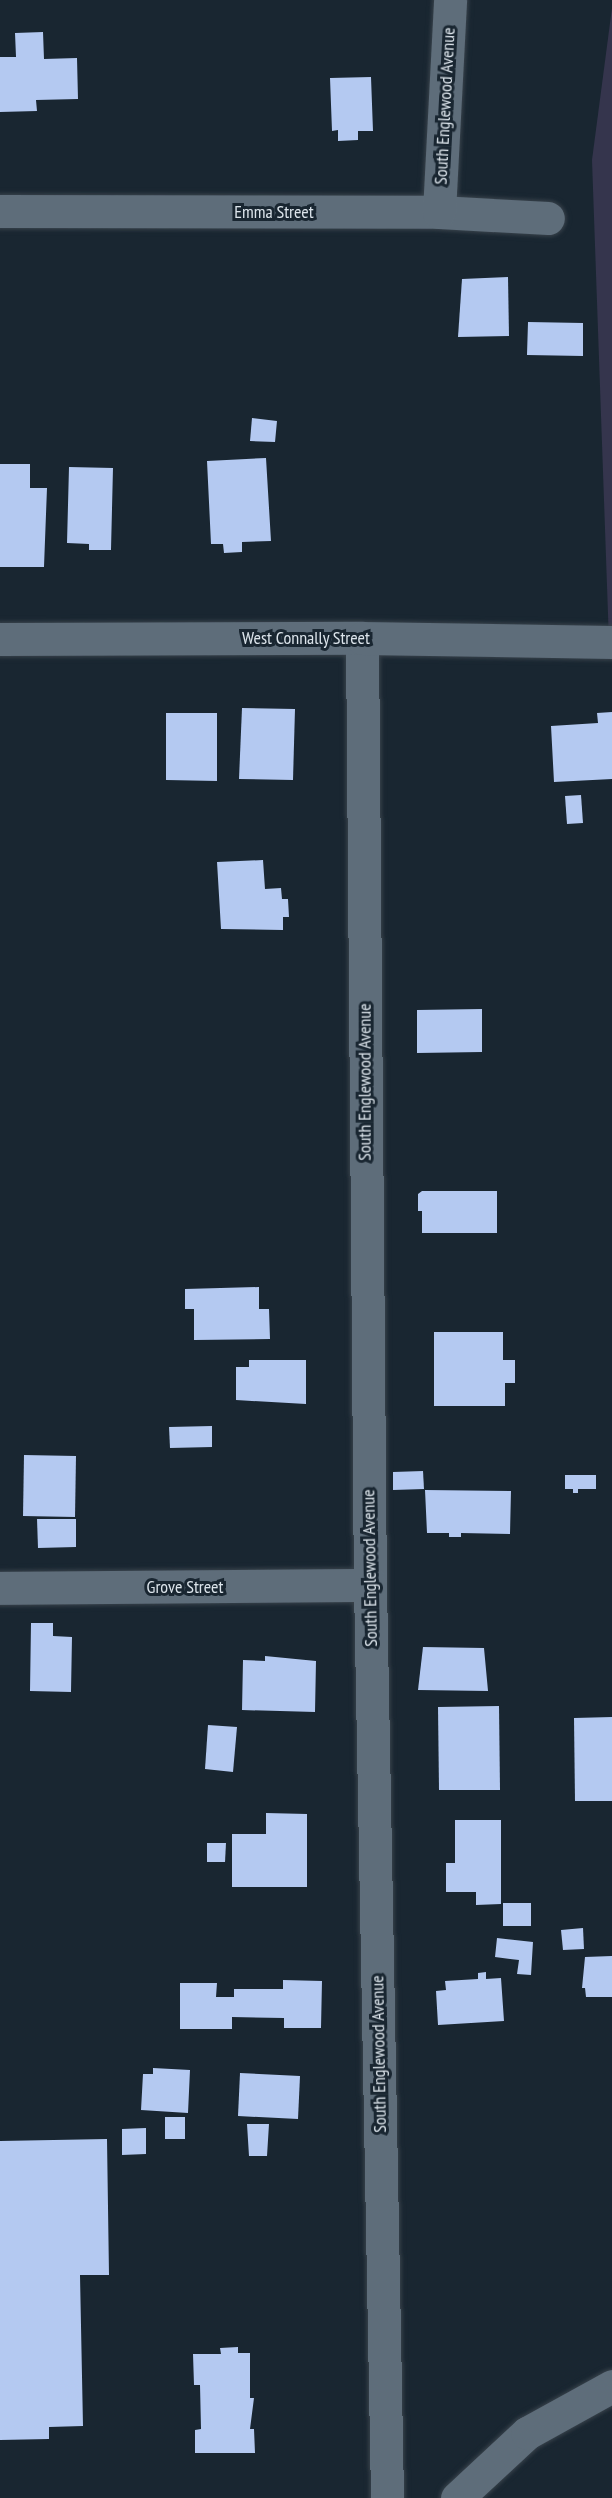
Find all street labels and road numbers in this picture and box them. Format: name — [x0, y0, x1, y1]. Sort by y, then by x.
street label: South Englewood Avenue — [430, 27, 460, 185]
street label: Emma Street — [234, 201, 314, 223]
street label: West Connally Street — [242, 627, 370, 649]
street label: South Englewood Avenue — [354, 1003, 376, 1161]
street label: South Englewood Avenue — [358, 1489, 382, 1647]
street label: Grove Street — [147, 1576, 223, 1598]
street label: South Englewood Avenue — [367, 1975, 391, 2133]

